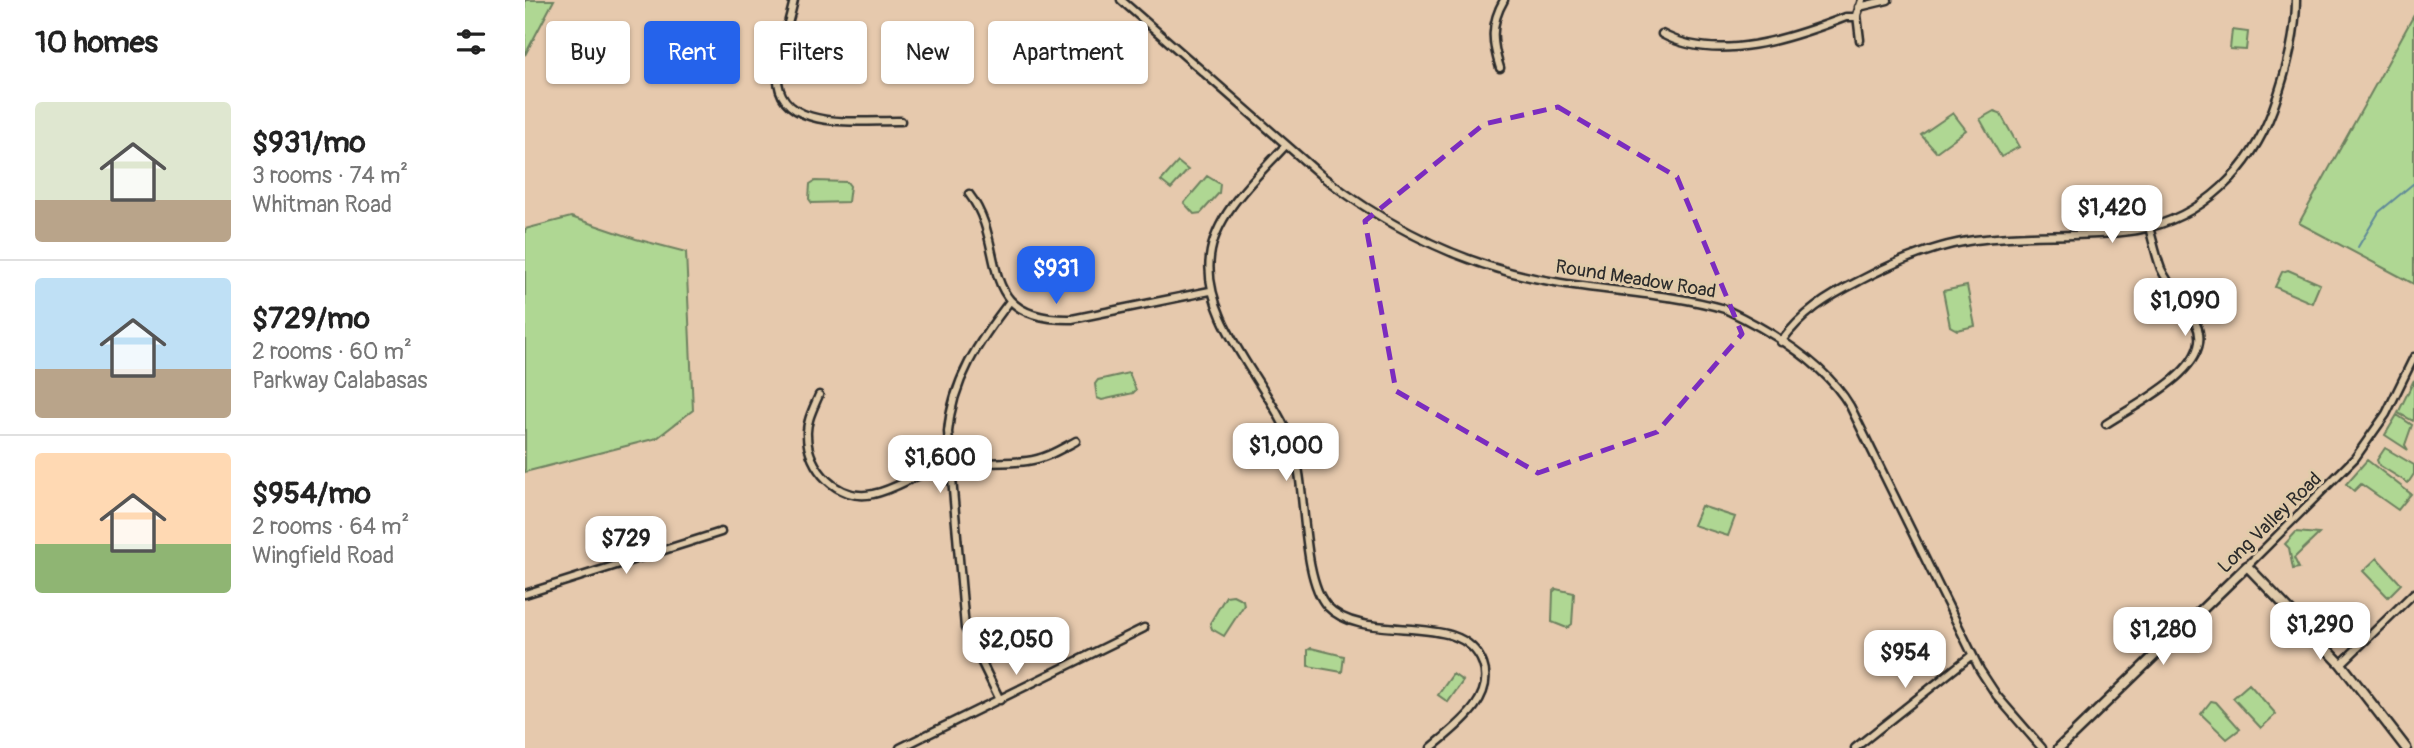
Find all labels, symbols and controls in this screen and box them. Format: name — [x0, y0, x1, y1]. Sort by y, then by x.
chip: Buy — [546, 21, 630, 84]
chip: Rent — [644, 21, 740, 84]
chip: Filters — [754, 21, 867, 84]
chip: New — [881, 21, 974, 84]
chip: Apartment — [988, 21, 1148, 84]
icon: filters — [452, 23, 490, 61]
text: 10 homes — [35, 24, 158, 61]
text: $931/mo — [252, 124, 366, 161]
icon: home — [91, 130, 175, 214]
text: 3 rooms · 74 m² — [252, 161, 408, 190]
pin: $1,420 — [2055, 186, 2169, 245]
text: Whitman Road — [252, 190, 392, 219]
text: $1,420 — [2077, 193, 2147, 222]
pin: $931 — [1015, 246, 1097, 306]
text: $931 — [1033, 254, 1079, 283]
street label: Round Meadow Road — [1554, 254, 1718, 304]
pin: $1,090 — [2128, 278, 2242, 338]
text: $1,090 — [2150, 286, 2220, 315]
text: $729/mo — [252, 300, 370, 337]
icon: home — [91, 306, 175, 390]
text: 2 rooms · 60 m² — [252, 337, 412, 366]
text: Parkway Calabasas — [252, 366, 428, 395]
pin: $1,000 — [1229, 424, 1343, 483]
text: $1,000 — [1249, 431, 1323, 460]
pin: $1,600 — [883, 435, 997, 495]
text: $1,600 — [904, 443, 976, 472]
street label: Long Valley Road — [2213, 467, 2327, 578]
text: $954/mo — [252, 475, 371, 512]
icon: home — [91, 481, 175, 565]
text: 2 rooms · 64 m² — [252, 512, 409, 541]
pin: $729 — [585, 516, 667, 576]
text: $729 — [601, 524, 651, 553]
text: Wingfield Road — [252, 541, 394, 570]
pin: $1,290 — [2263, 602, 2377, 662]
pin: $1,280 — [2106, 608, 2220, 667]
text: $1,290 — [2286, 610, 2354, 639]
text: $1,280 — [2129, 615, 2197, 644]
pin: $2,050 — [959, 618, 1073, 677]
text: $2,050 — [978, 625, 1054, 654]
pin: $954 — [1864, 630, 1946, 690]
text: $954 — [1880, 638, 1930, 667]

